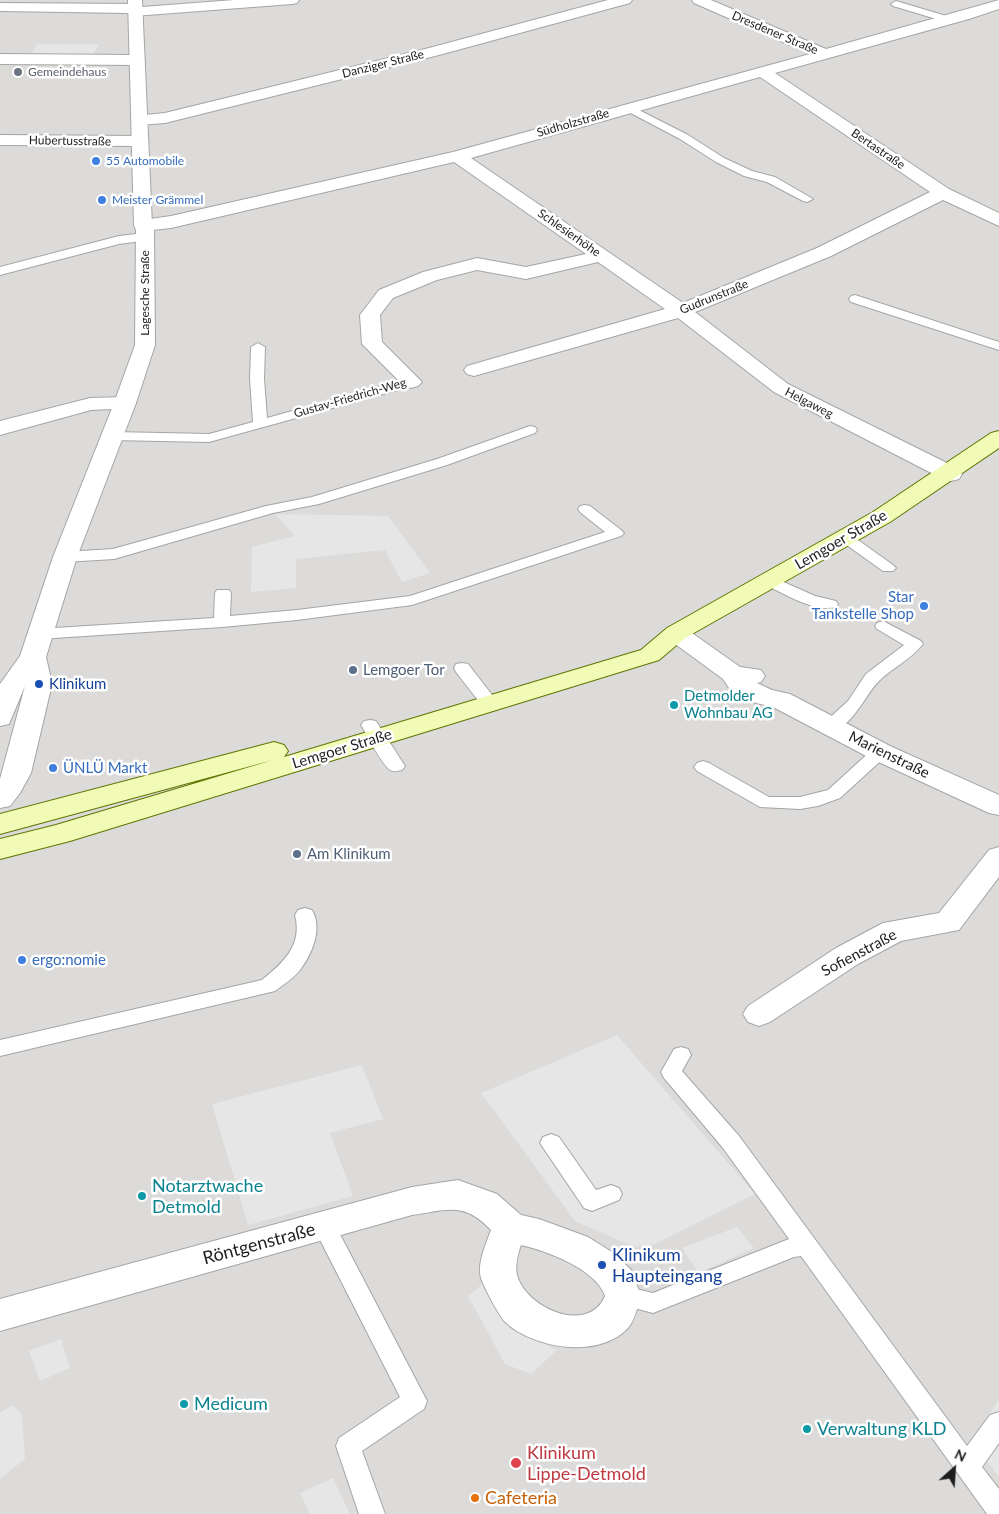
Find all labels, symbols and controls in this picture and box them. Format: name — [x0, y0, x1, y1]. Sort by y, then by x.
street label: Dresdener Straße — [730, 8, 820, 58]
street label: Danziger Straße — [341, 47, 425, 81]
place label: Gemeindehaus — [28, 65, 106, 79]
marker: Gemeindehaus — [12, 66, 24, 78]
street label: Südholzstraße — [535, 106, 611, 140]
street label: Bertastraße — [848, 126, 908, 172]
street label: Hubertusstraße — [29, 133, 111, 149]
place label: 55 Automobile — [106, 154, 184, 168]
marker: 55 Automobile — [90, 155, 102, 167]
place label: Meister Grämmel — [112, 193, 203, 207]
marker: Meister Grämmel — [96, 194, 108, 206]
street label: Schlesierhöhe — [535, 206, 603, 260]
street label: Lagesche Straße — [138, 250, 152, 336]
street label: Gudrunstraße — [678, 277, 750, 317]
street label: Gustav-Friedrich-Weg — [292, 375, 408, 421]
street label: Helgaweg — [782, 385, 836, 421]
street label: Lemgoer Straße — [792, 506, 890, 574]
place label: Star Tankstelle Shop — [812, 588, 914, 623]
marker: Star Tankstelle Shop — [918, 600, 930, 612]
place label: Lemgoer Tor — [363, 661, 445, 679]
marker: Lemgoer Tor — [347, 664, 359, 676]
place label: Klinikum — [49, 675, 106, 693]
marker: Klinikum — [33, 678, 45, 690]
place label: Detmolder Wohnbau AG — [684, 687, 773, 722]
marker: Detmolder Wohnbau AG — [668, 699, 680, 711]
street label: Lemgoer Straße — [290, 725, 394, 773]
street label: Marienstraße — [846, 728, 932, 782]
place label: ÜNLÜ Markt — [63, 759, 147, 777]
marker: ÜNLÜ Markt — [47, 762, 59, 774]
place label: Am Klinikum — [307, 845, 391, 863]
marker: Am Klinikum — [291, 848, 303, 860]
street label: Sofienstraße — [818, 926, 900, 980]
place label: ergo:nomie — [32, 951, 106, 969]
marker: ergo:nomie — [16, 954, 28, 966]
place label: Notarztwache Detmold — [152, 1175, 263, 1218]
marker: Notarztwache Detmold — [136, 1190, 148, 1202]
street label: Röntgenstraße — [200, 1219, 318, 1269]
place label: Klinikum Haupteingang — [612, 1244, 722, 1286]
marker: Klinikum Haupteingang — [596, 1259, 608, 1271]
place label: Medicum — [194, 1393, 268, 1415]
marker: Medicum — [178, 1398, 190, 1410]
place label: Verwaltung KLD — [817, 1418, 946, 1440]
marker: Verwaltung KLD — [801, 1423, 813, 1435]
place label: Klinikum Lippe-Detmold — [527, 1442, 646, 1485]
north arrow — [929, 1444, 979, 1494]
text: N — [952, 1445, 969, 1465]
marker: Klinikum Lippe-Detmold — [509, 1456, 523, 1470]
place label: Cafeteria — [485, 1487, 557, 1509]
marker: Cafeteria — [469, 1492, 481, 1504]

